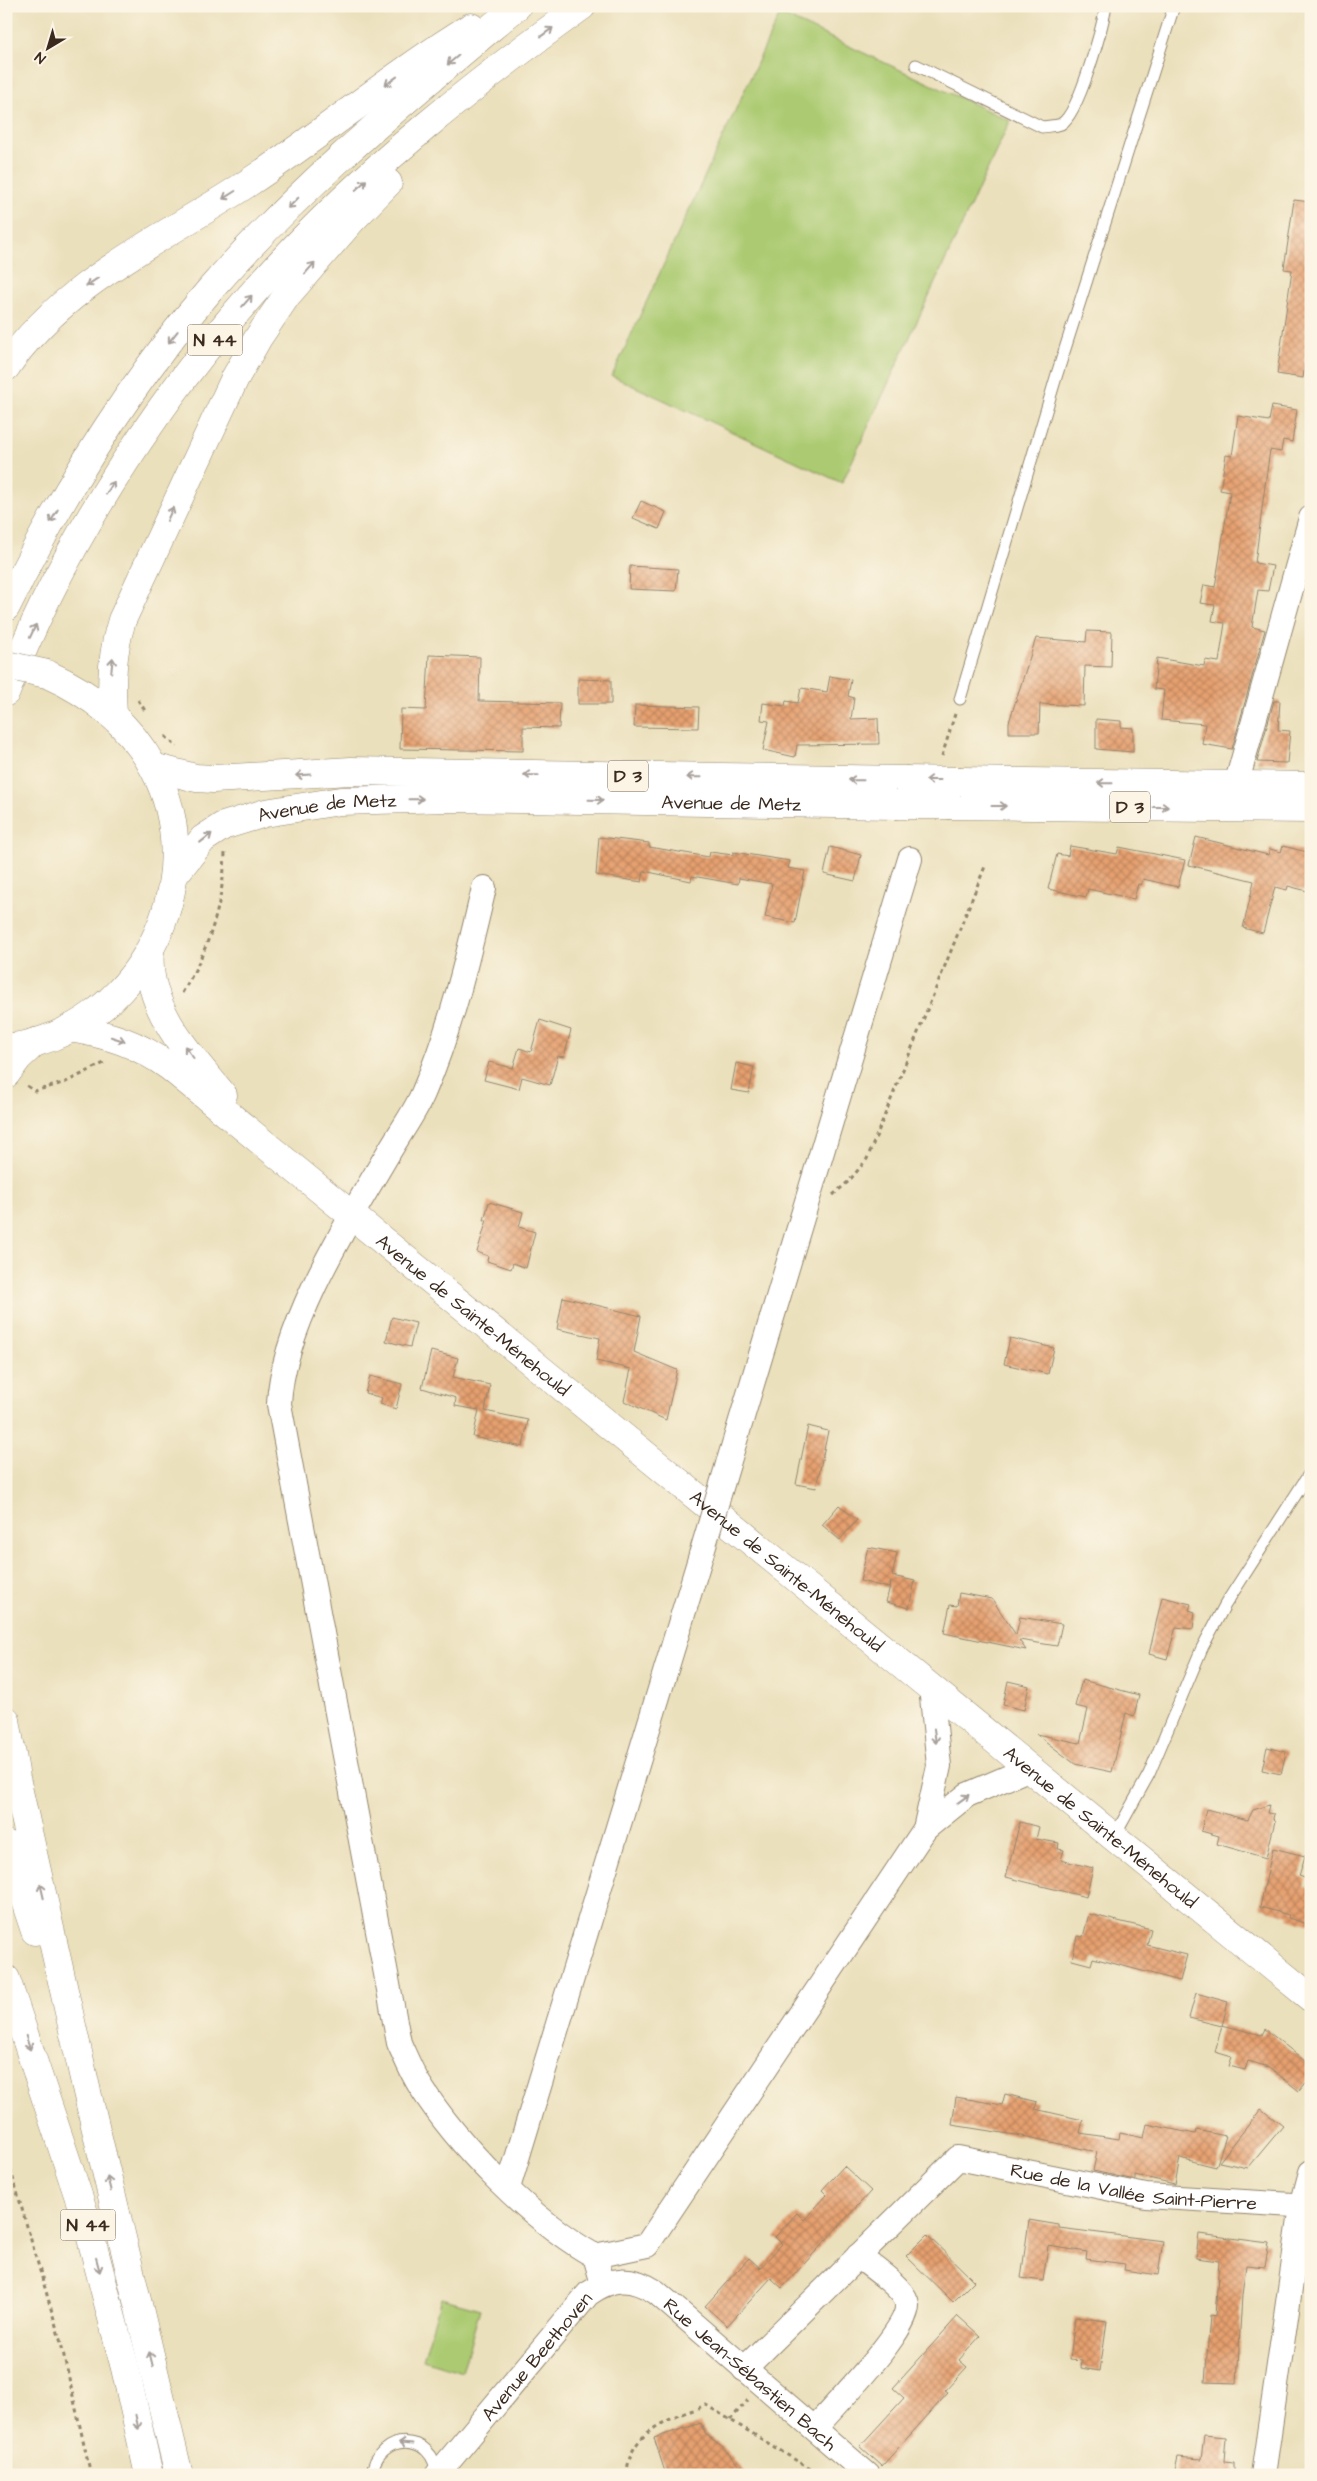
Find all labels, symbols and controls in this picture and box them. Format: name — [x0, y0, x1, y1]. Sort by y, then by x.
north arrow — [22, 22, 72, 72]
one-way arrow — [540, 26, 553, 37]
text: N — [31, 47, 50, 68]
one-way arrow — [447, 54, 460, 65]
one-way arrow — [384, 76, 398, 86]
one-way arrow — [354, 179, 367, 191]
one-way arrow — [223, 190, 237, 200]
one-way arrow — [287, 197, 299, 209]
one-way arrow — [305, 262, 316, 275]
one-way arrow — [86, 277, 100, 287]
one-way arrow — [241, 294, 253, 307]
road number: N 44 — [188, 324, 242, 356]
one-way arrow — [168, 331, 179, 344]
one-way arrow — [105, 481, 115, 495]
one-way arrow — [165, 507, 175, 522]
one-way arrow — [49, 509, 59, 523]
one-way arrow — [29, 624, 38, 639]
one-way arrow — [107, 658, 117, 674]
road number: D 3 — [608, 760, 648, 791]
one-way arrow — [295, 770, 311, 779]
one-way arrow — [524, 770, 540, 779]
one-way arrow — [686, 772, 702, 782]
one-way arrow — [849, 775, 865, 784]
one-way arrow — [925, 776, 941, 785]
one-way arrow — [1097, 778, 1113, 788]
street label: Avenue de Metz — [254, 787, 397, 830]
street label: Avenue de Metz — [661, 789, 802, 819]
road number: D 3 — [1110, 792, 1150, 822]
one-way arrow — [408, 794, 424, 804]
one-way arrow — [588, 796, 604, 805]
one-way arrow — [990, 801, 1006, 811]
one-way arrow — [1152, 802, 1169, 812]
one-way arrow — [200, 832, 213, 843]
one-way arrow — [109, 1034, 125, 1044]
one-way arrow — [184, 1045, 194, 1059]
street label: Avenue de Sainte-Ménehould — [370, 1228, 575, 1403]
street label: Avenue de Sainte-Ménehould — [683, 1484, 889, 1659]
one-way arrow — [930, 1728, 940, 1744]
street label: Avenue de Sainte-Ménehould — [997, 1740, 1203, 1915]
one-way arrow — [956, 1794, 970, 1804]
one-way arrow — [37, 1883, 46, 1899]
one-way arrow — [24, 2035, 33, 2051]
street label: Rue de la Vallée Saint-Pierre — [1008, 2157, 1258, 2218]
one-way arrow — [104, 2177, 113, 2193]
road number: N 44 — [61, 2210, 116, 2240]
one-way arrow — [94, 2256, 103, 2272]
street label: Avenue Beethoven — [476, 2287, 599, 2427]
street label: Rue Jean-Sébastien Bach — [657, 2292, 843, 2458]
one-way arrow — [146, 2352, 155, 2368]
one-way arrow — [133, 2414, 142, 2430]
one-way arrow — [399, 2439, 415, 2448]

